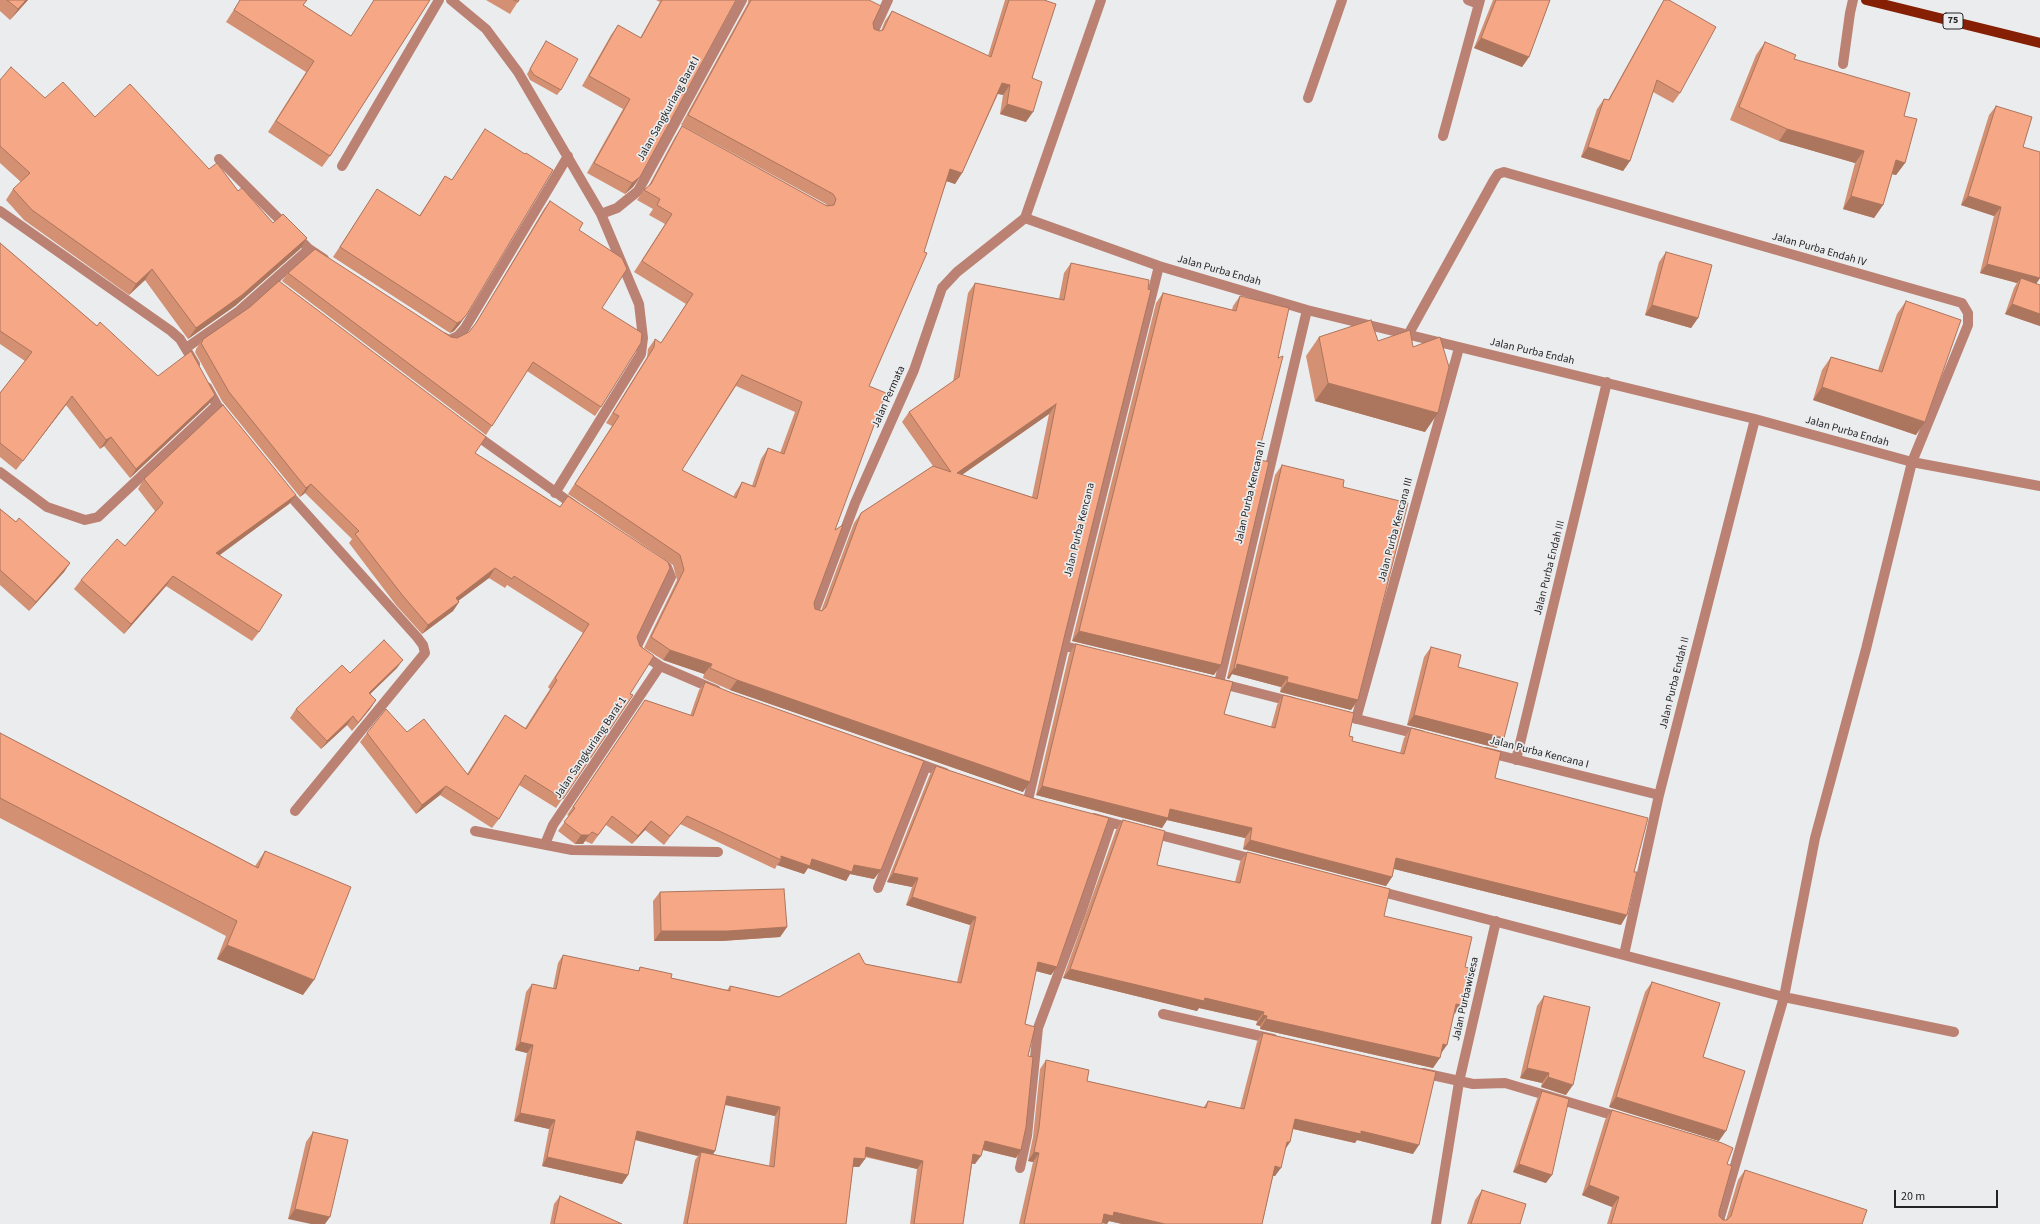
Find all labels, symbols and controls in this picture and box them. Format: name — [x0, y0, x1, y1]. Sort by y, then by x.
road number: 75 — [1943, 13, 1963, 29]
street label: Jalan Sangkuriang Barat I — [635, 55, 703, 163]
street label: Jalan Purba Endah IV — [1770, 230, 1868, 270]
street label: Jalan Purba Endah — [1176, 253, 1262, 289]
street label: Jalan Purba Endah — [1488, 336, 1576, 368]
street label: Jalan Permata — [870, 364, 908, 430]
street label: Jalan Purba Endah — [1804, 414, 1890, 450]
street label: Jalan Purba Kencana II — [1233, 440, 1269, 546]
street label: Jalan Purba Kencana III — [1376, 476, 1416, 584]
street label: Jalan Purba Kencana — [1062, 481, 1098, 579]
street label: Jalan Purba Endah III — [1532, 519, 1568, 617]
street label: Jalan Purba Endah II — [1657, 636, 1693, 730]
street label: Jalan Sangkuriang Barat 1 — [552, 695, 630, 801]
street label: Jalan Purba Kencana I — [1488, 734, 1590, 772]
street label: Jalan Purbawisesa — [1450, 956, 1482, 1042]
scale bar — [1896, 1182, 2000, 1208]
text: 20 m — [1901, 1188, 1925, 1205]

